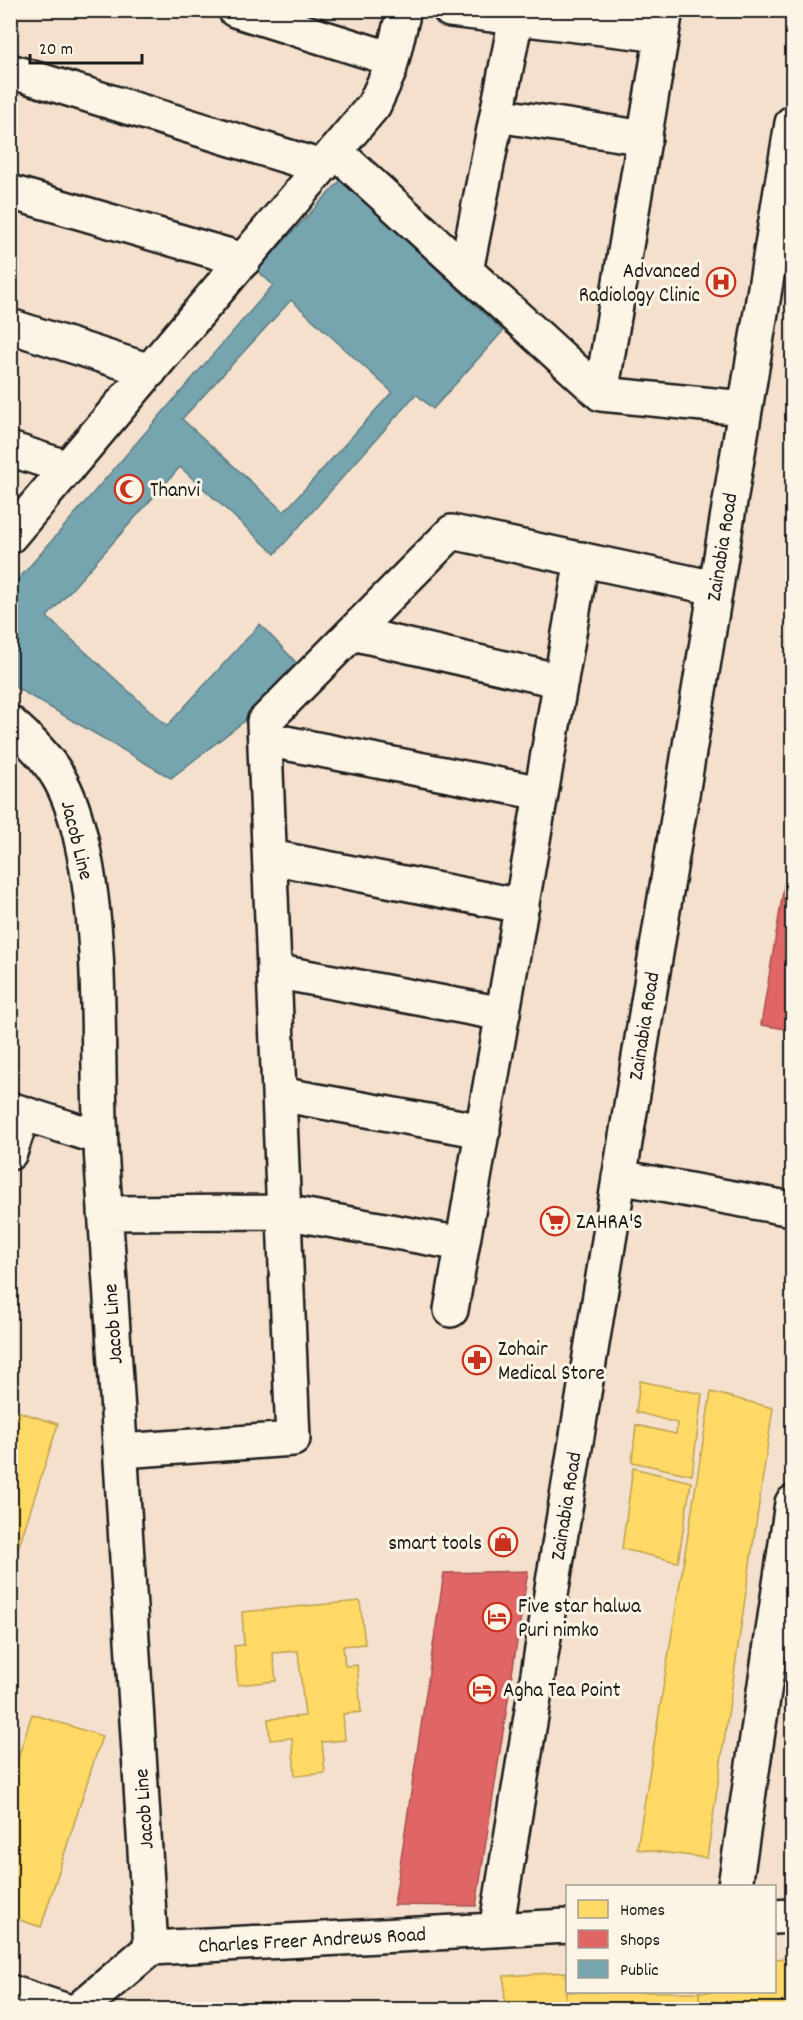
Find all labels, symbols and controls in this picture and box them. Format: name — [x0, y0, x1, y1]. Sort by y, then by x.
scale bar — [30, 27, 142, 65]
text: 20 m — [39, 38, 73, 63]
place label: Advanced Radiology Clinic — [579, 258, 700, 312]
hospital icon: Advanced Radiology Clinic — [705, 266, 737, 298]
mosque icon: Thanvi — [113, 473, 145, 505]
place label: Thanvi — [150, 477, 200, 507]
street label: Zainabia Road — [701, 491, 747, 604]
street label: Jacob Line — [51, 798, 99, 883]
street label: Zainabia Road — [623, 970, 669, 1083]
supermarket icon: ZAHRA'S — [539, 1205, 571, 1237]
place label: ZAHRA'S — [576, 1209, 643, 1239]
street label: Jacob Line — [97, 1283, 133, 1365]
place label: Zohair Medical Store — [498, 1336, 605, 1390]
pharmacy icon: Zohair Medical Store — [461, 1344, 493, 1376]
street label: Zainabia Road — [545, 1450, 591, 1563]
shop icon: smart tools — [487, 1526, 519, 1558]
place label: smart tools — [388, 1530, 482, 1560]
place label: Five star halwa Puri nimko — [518, 1593, 642, 1647]
hotel icon: Five star halwa Puri nimko — [481, 1601, 513, 1633]
hotel icon: Agha Tea Point — [466, 1673, 498, 1705]
place label: Agha Tea Point — [503, 1677, 621, 1707]
street label: Jacob Line — [128, 1768, 164, 1850]
legend — [566, 1885, 776, 1993]
text: Homes — [620, 1899, 665, 1924]
street label: Charles Freer Andrews Road — [197, 1921, 427, 1963]
text: Shops — [620, 1929, 660, 1954]
text: Public — [620, 1959, 659, 1984]

